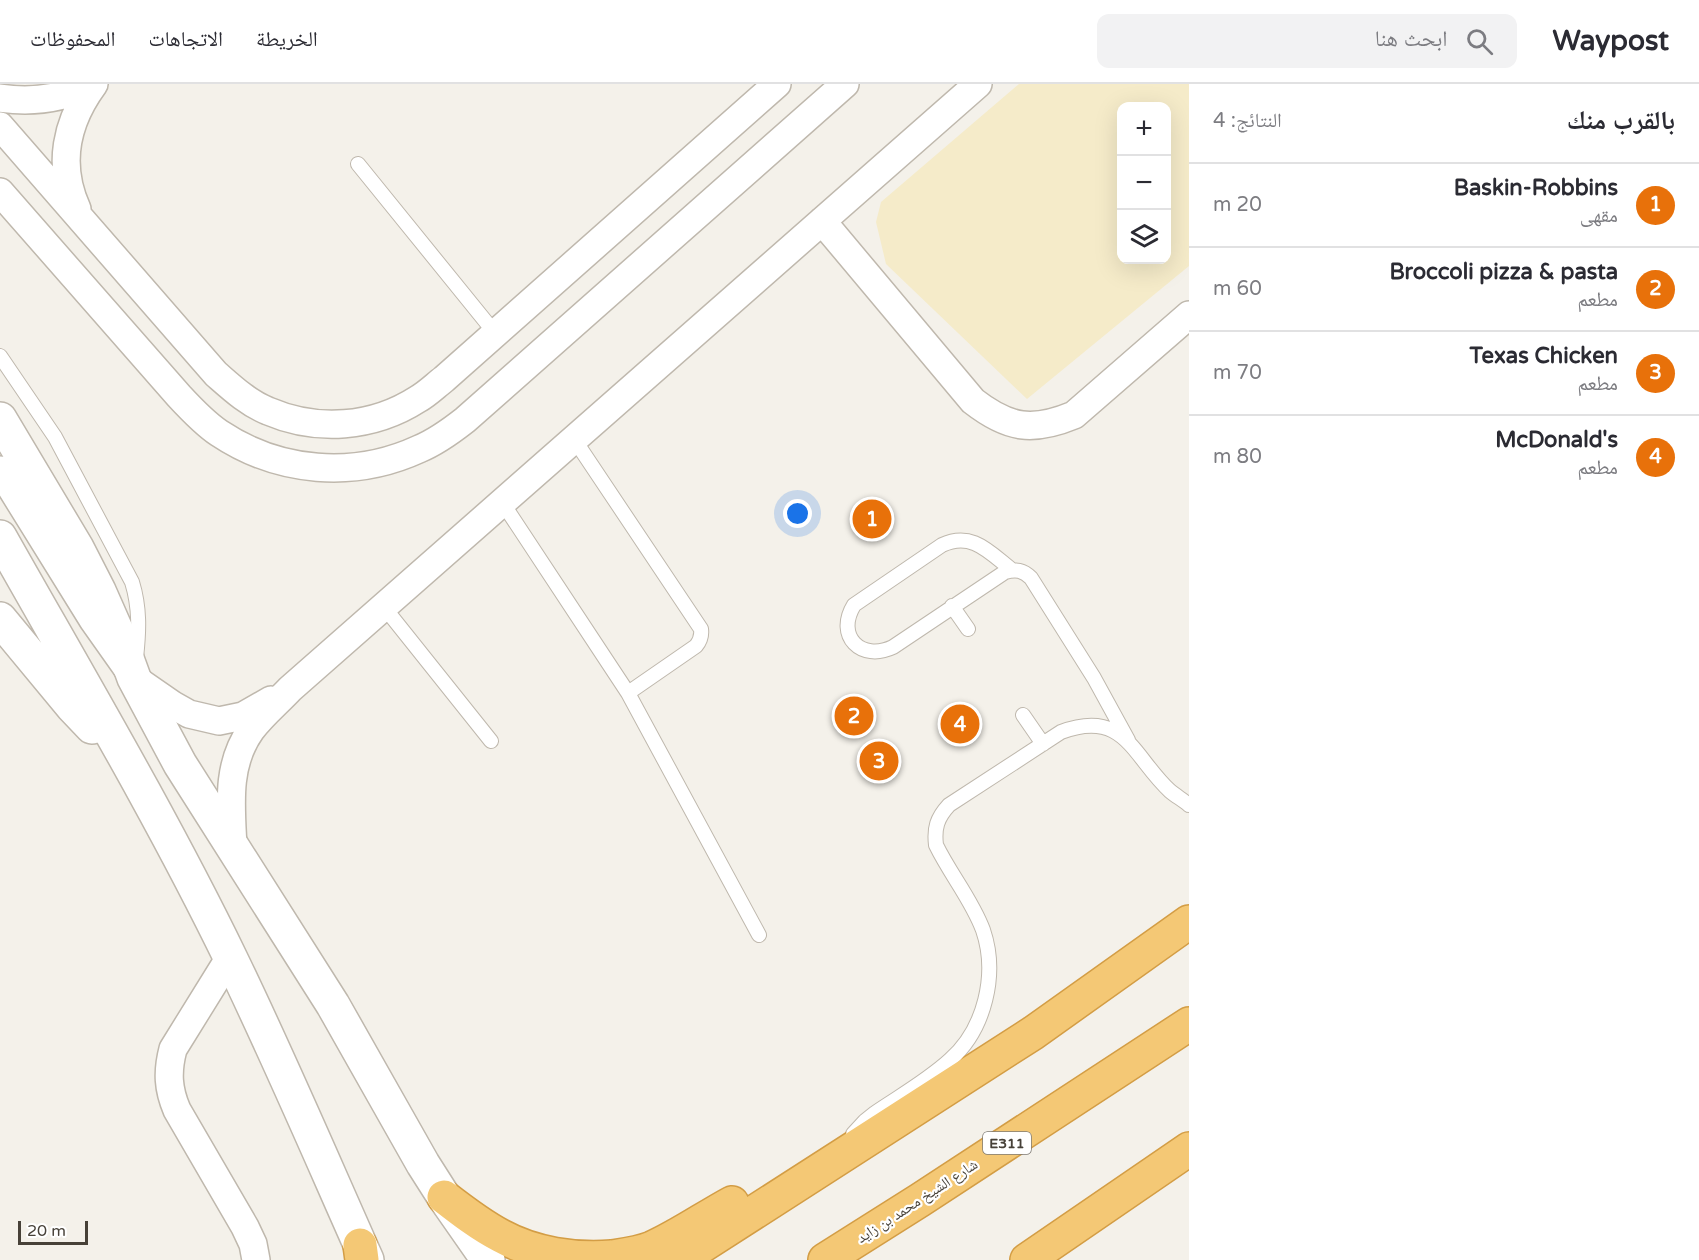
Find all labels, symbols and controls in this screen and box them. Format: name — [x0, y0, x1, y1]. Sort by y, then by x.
search box — [1097, 14, 1517, 68]
text: Waypost — [1553, 24, 1669, 58]
icon: search — [1463, 25, 1496, 58]
text: ابحث هنا — [1375, 26, 1448, 52]
text: المحفوظات — [30, 27, 115, 52]
text: الاتجاهات — [148, 27, 223, 52]
text: الخريطة — [256, 27, 318, 52]
map controls — [1117, 102, 1171, 264]
button: + — [1117, 102, 1171, 156]
text: بالقرب منك — [1567, 105, 1675, 136]
text: النتائج: 4 — [1213, 109, 1282, 133]
button: − — [1117, 156, 1171, 210]
text: Baskin-Robbins — [1454, 175, 1618, 201]
text: 20 m — [1213, 193, 1262, 217]
text: 1 — [1649, 193, 1662, 217]
text: مقهى — [1580, 204, 1618, 228]
button: layers — [1117, 210, 1171, 264]
text: Broccoli pizza & pasta — [1389, 259, 1618, 285]
text: 60 m — [1213, 277, 1262, 301]
text: 2 — [1649, 277, 1662, 301]
text: مطعم — [1577, 288, 1618, 312]
text: Texas Chicken — [1470, 343, 1618, 369]
text: 70 m — [1213, 361, 1262, 385]
text: 3 — [1649, 361, 1662, 385]
text: مطعم — [1577, 372, 1618, 396]
text: McDonald's — [1495, 427, 1618, 453]
text: 80 m — [1213, 445, 1262, 469]
text: 4 — [1649, 445, 1662, 469]
text: مطعم — [1577, 456, 1618, 480]
pin: 1 — [852, 496, 892, 542]
your location — [783, 499, 812, 528]
pin: 2 — [834, 694, 874, 738]
pin: 4 — [940, 702, 980, 746]
pin: 3 — [860, 738, 898, 784]
road number: E311 — [983, 1132, 1031, 1154]
street label: شارع الشيخ محمد بن زايد — [853, 1155, 982, 1248]
scale bar — [18, 1218, 88, 1246]
text: 20 m — [27, 1221, 66, 1241]

